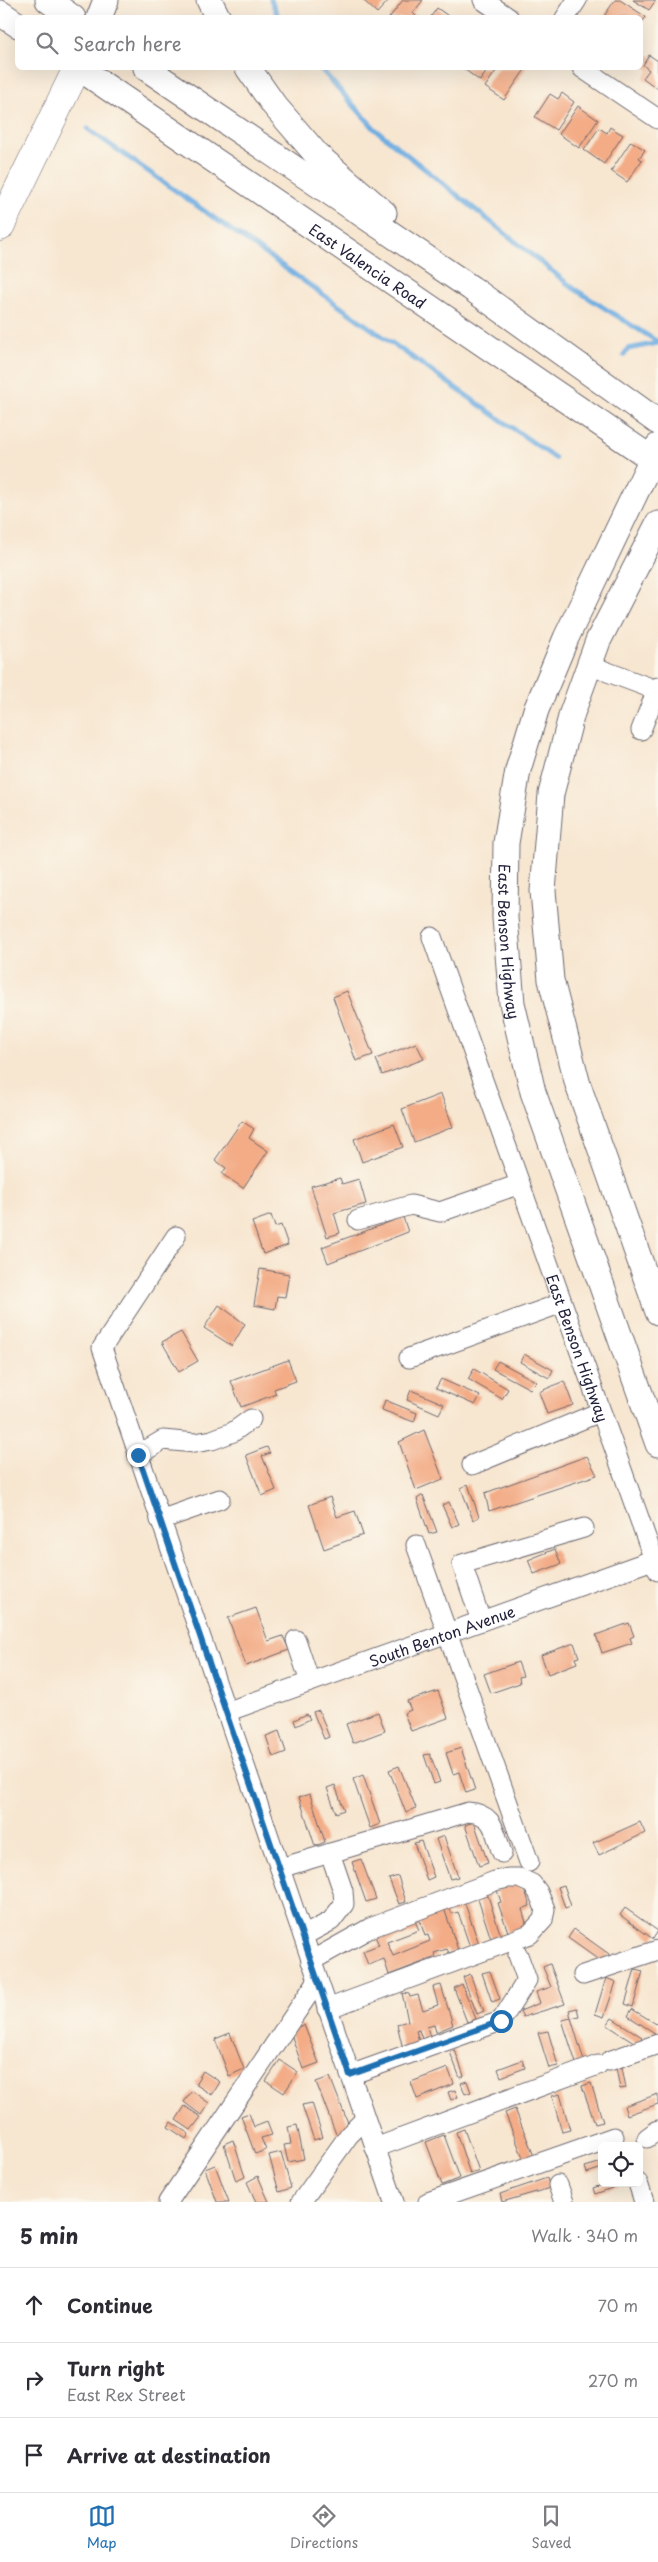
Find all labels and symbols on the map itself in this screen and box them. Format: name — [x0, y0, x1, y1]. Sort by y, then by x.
street label: East Valencia Road — [305, 217, 431, 313]
street label: East Benson Highway — [494, 864, 527, 1021]
street label: East Benson Highway — [541, 1271, 615, 1425]
route end — [127, 1444, 150, 1467]
street label: South Benton Avenue — [366, 1599, 518, 1672]
route start — [490, 2010, 513, 2033]

